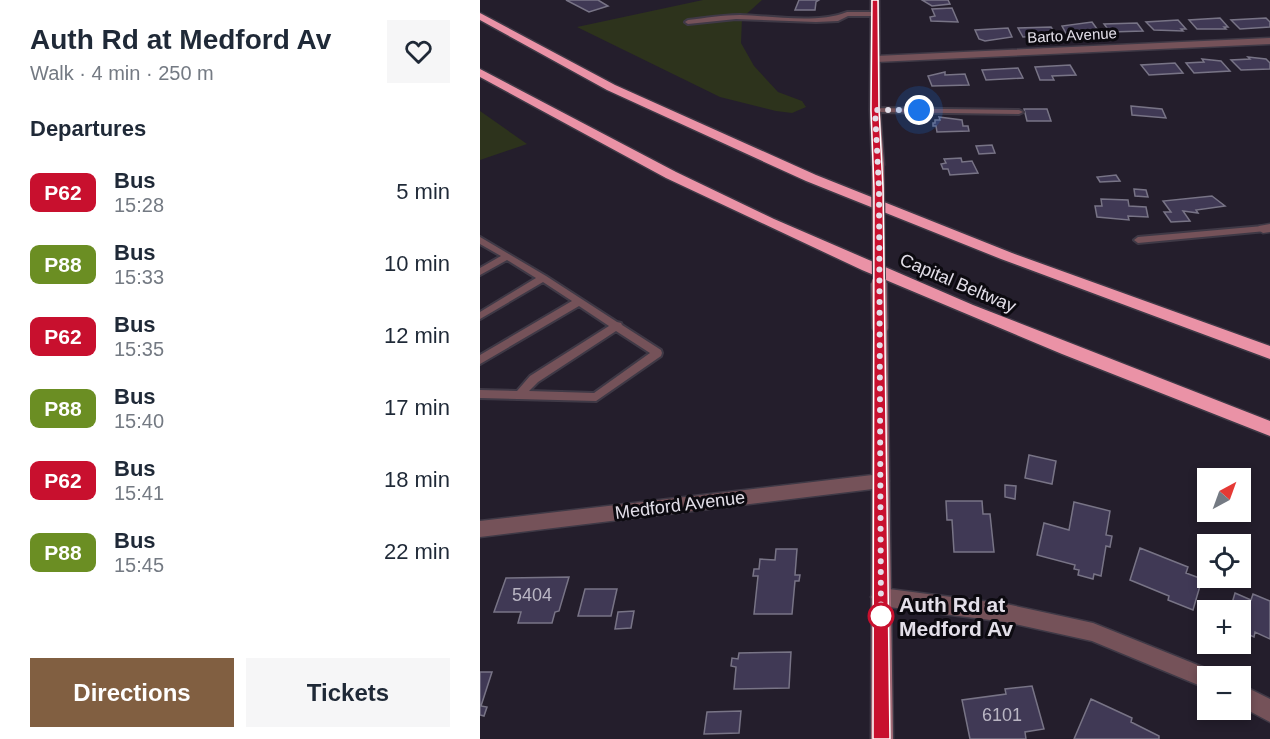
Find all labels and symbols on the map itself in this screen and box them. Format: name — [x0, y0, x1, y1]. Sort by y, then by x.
street label: Barto Avenue — [1027, 24, 1117, 46]
your location — [904, 95, 934, 125]
street label: Capital Beltway — [897, 250, 1019, 316]
north arrow — [1197, 468, 1251, 522]
street label: Medford Avenue — [614, 487, 746, 523]
house number: 5404 — [512, 585, 552, 605]
place label: Auth Rd at Medford Av — [899, 593, 1013, 640]
marker: Auth Rd at Medford Av — [868, 603, 894, 629]
house number: 6101 — [982, 705, 1022, 725]

